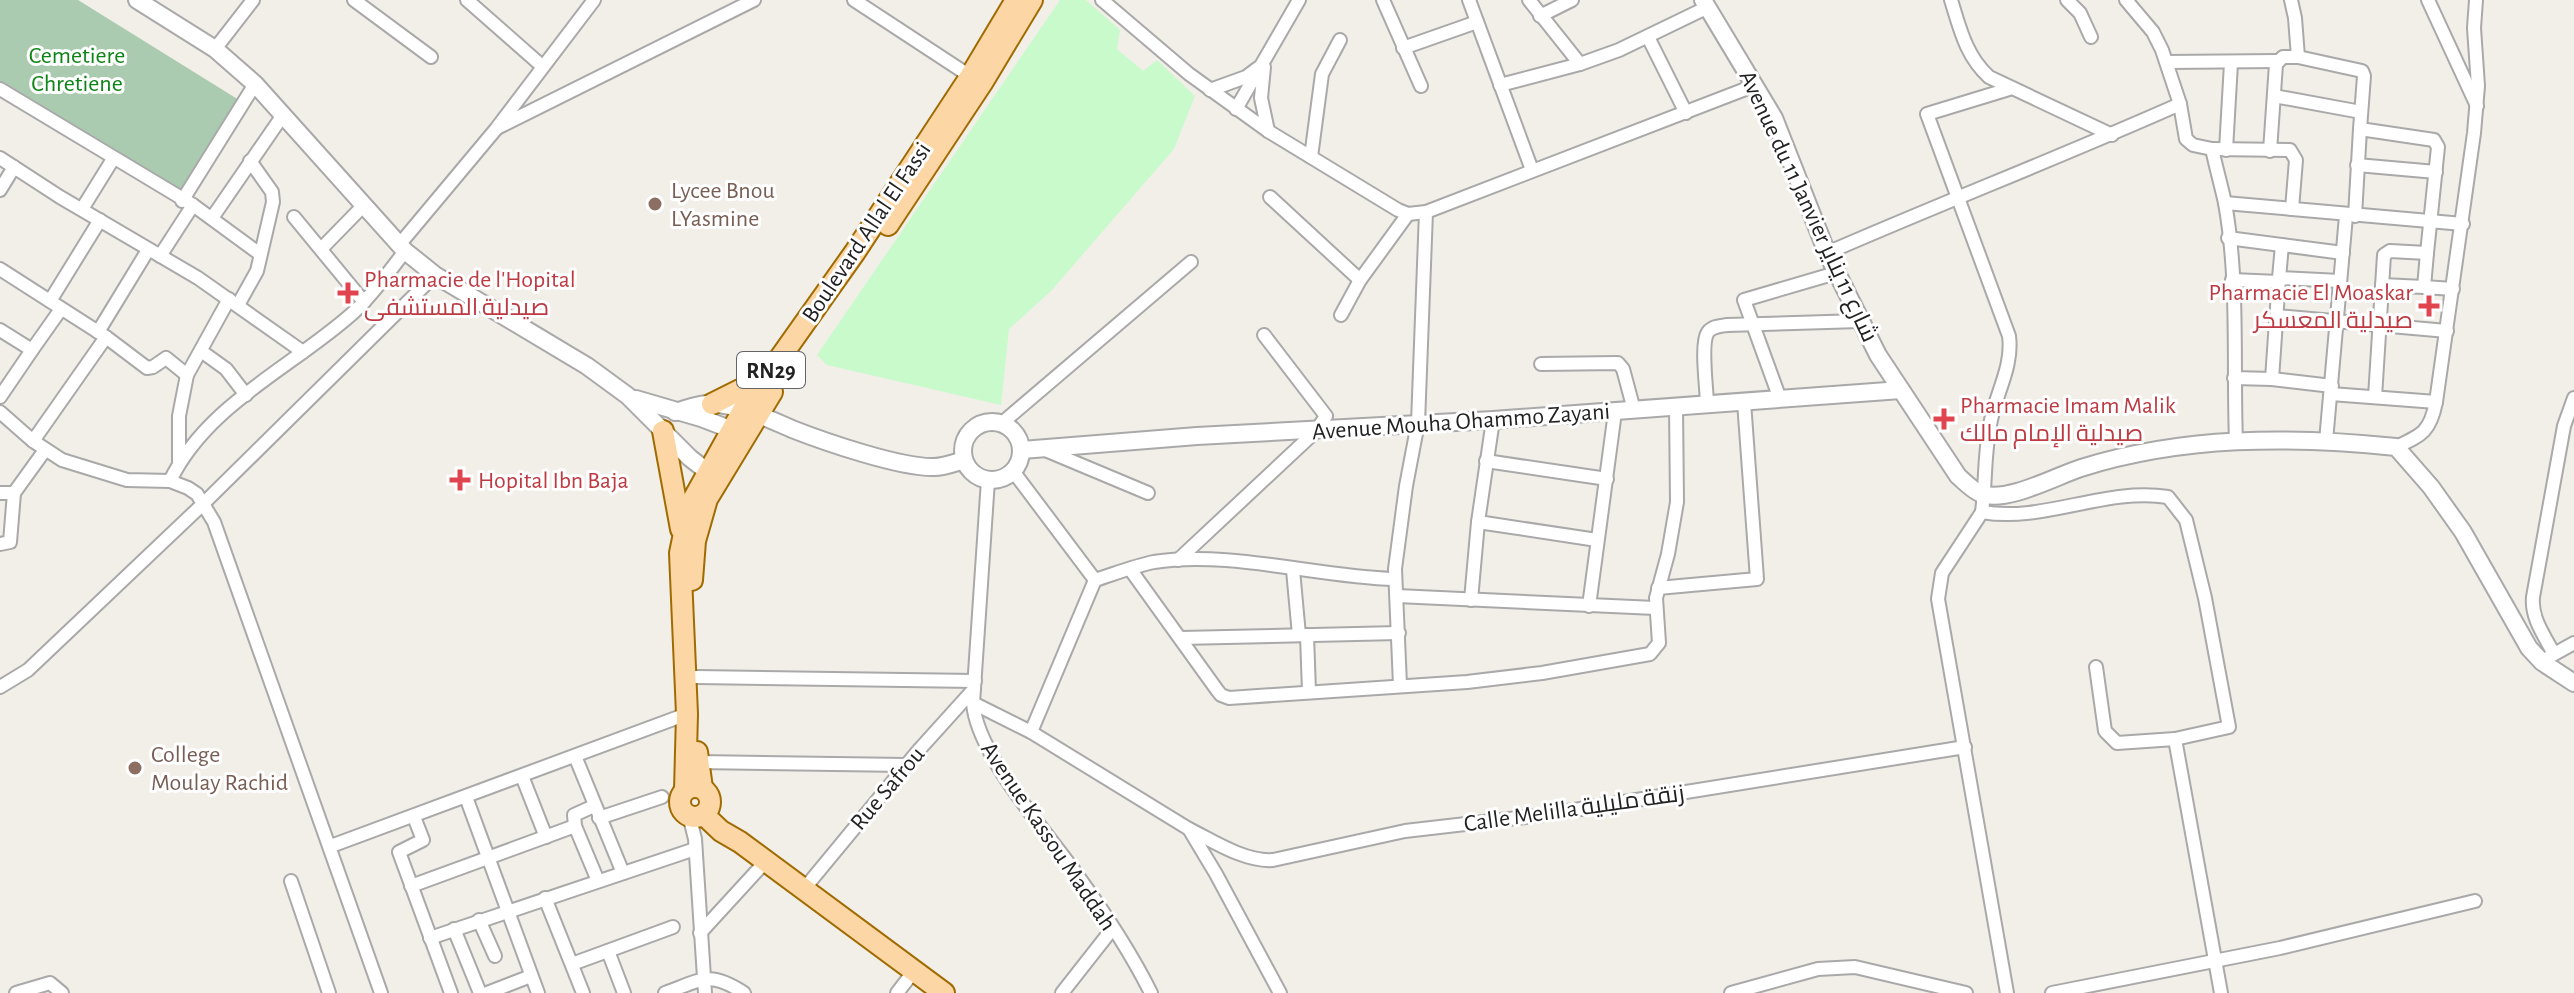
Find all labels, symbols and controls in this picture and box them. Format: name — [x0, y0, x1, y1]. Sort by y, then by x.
park label: Cemetiere Chretiene — [29, 44, 125, 96]
street label: Avenue du 11 Janvier شارع 11 يناير — [1732, 67, 1883, 347]
street label: Boulevard Allal El Fassi — [798, 138, 936, 327]
place label: Lycee Bnou LYasmine — [671, 179, 775, 231]
marker: Lycee Bnou LYasmine — [646, 195, 664, 213]
place label: Pharmacie de l'Hopital صيدلية المستشفى — [364, 268, 576, 321]
place label: Pharmacie El Moaskar صيدلية المعسكر — [2208, 281, 2413, 333]
marker: Pharmacie de l'Hopital صيدلية المستشفى — [339, 284, 357, 302]
marker: Pharmacie El Moaskar صيدلية المعسكر — [2420, 297, 2438, 315]
road number: RN29 — [737, 352, 805, 388]
place label: Pharmacie Imam Malik صيدلية الإمام مالك — [1960, 394, 2176, 449]
street label: Avenue Mouha Ohammo Zayani — [1311, 400, 1611, 444]
marker: Pharmacie Imam Malik صيدلية الإمام مالك — [1935, 410, 1953, 428]
marker: Hopital Ibn Baja — [449, 469, 471, 491]
place label: Hopital Ibn Baja — [478, 469, 629, 493]
street label: Avenue Kassou Maddah — [976, 738, 1120, 935]
street label: Rue Safrou — [846, 742, 929, 835]
place label: College Moulay Rachid — [151, 743, 288, 795]
marker: College Moulay Rachid — [126, 759, 144, 777]
street label: Calle Melilla زنقة مليلية — [1462, 782, 1686, 836]

